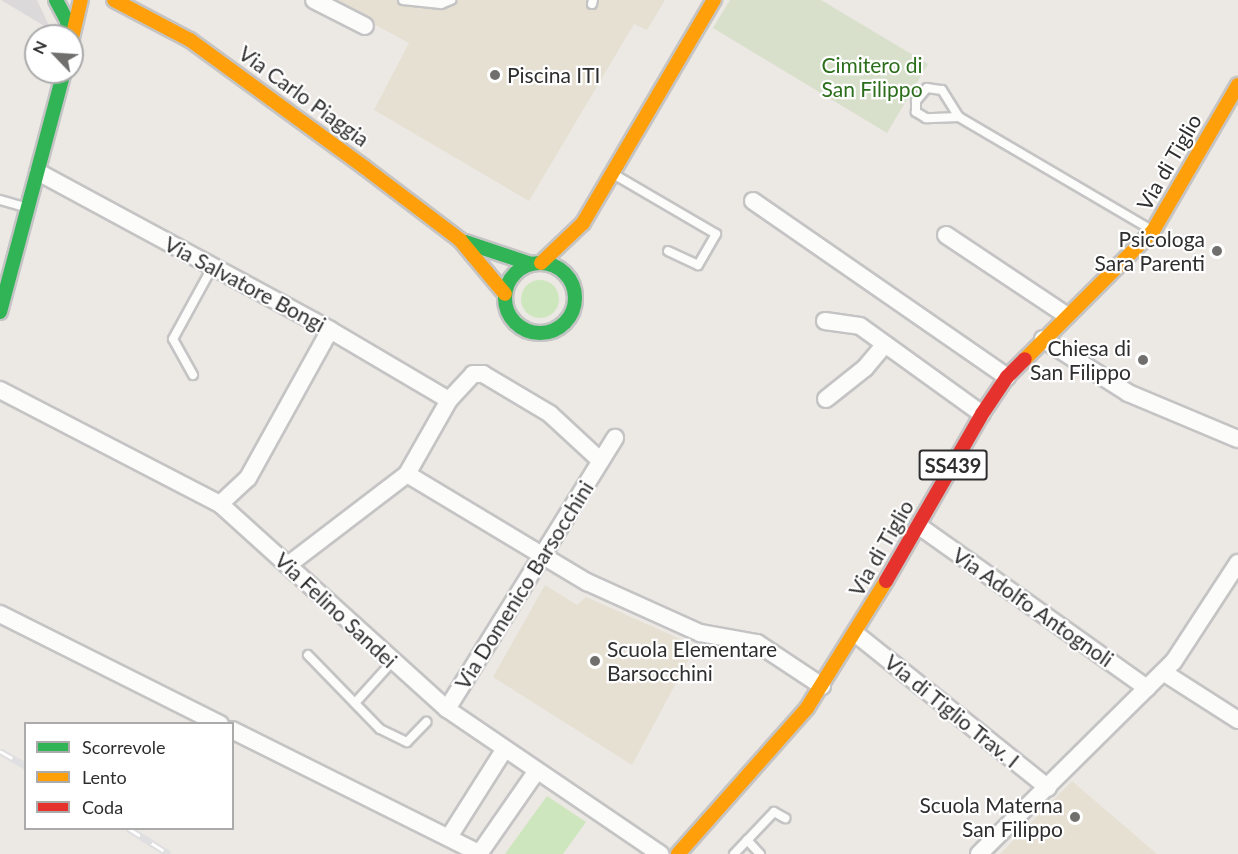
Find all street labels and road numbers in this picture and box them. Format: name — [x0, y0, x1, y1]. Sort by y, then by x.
street label: Via Carlo Piaggia — [234, 40, 374, 152]
street label: Via di Tiglio — [1131, 109, 1207, 215]
street label: Via Salvatore Bongi — [160, 231, 330, 337]
road number: SS439 — [918, 448, 988, 482]
street label: Via Domenico Barsocchini — [449, 476, 599, 694]
street label: Via di Tiglio — [843, 495, 919, 601]
street label: Via Adolfo Antognoli — [947, 542, 1119, 672]
street label: Via Felino Sandei — [270, 547, 402, 673]
street label: Via di Tiglio Trav. I — [879, 649, 1025, 773]

